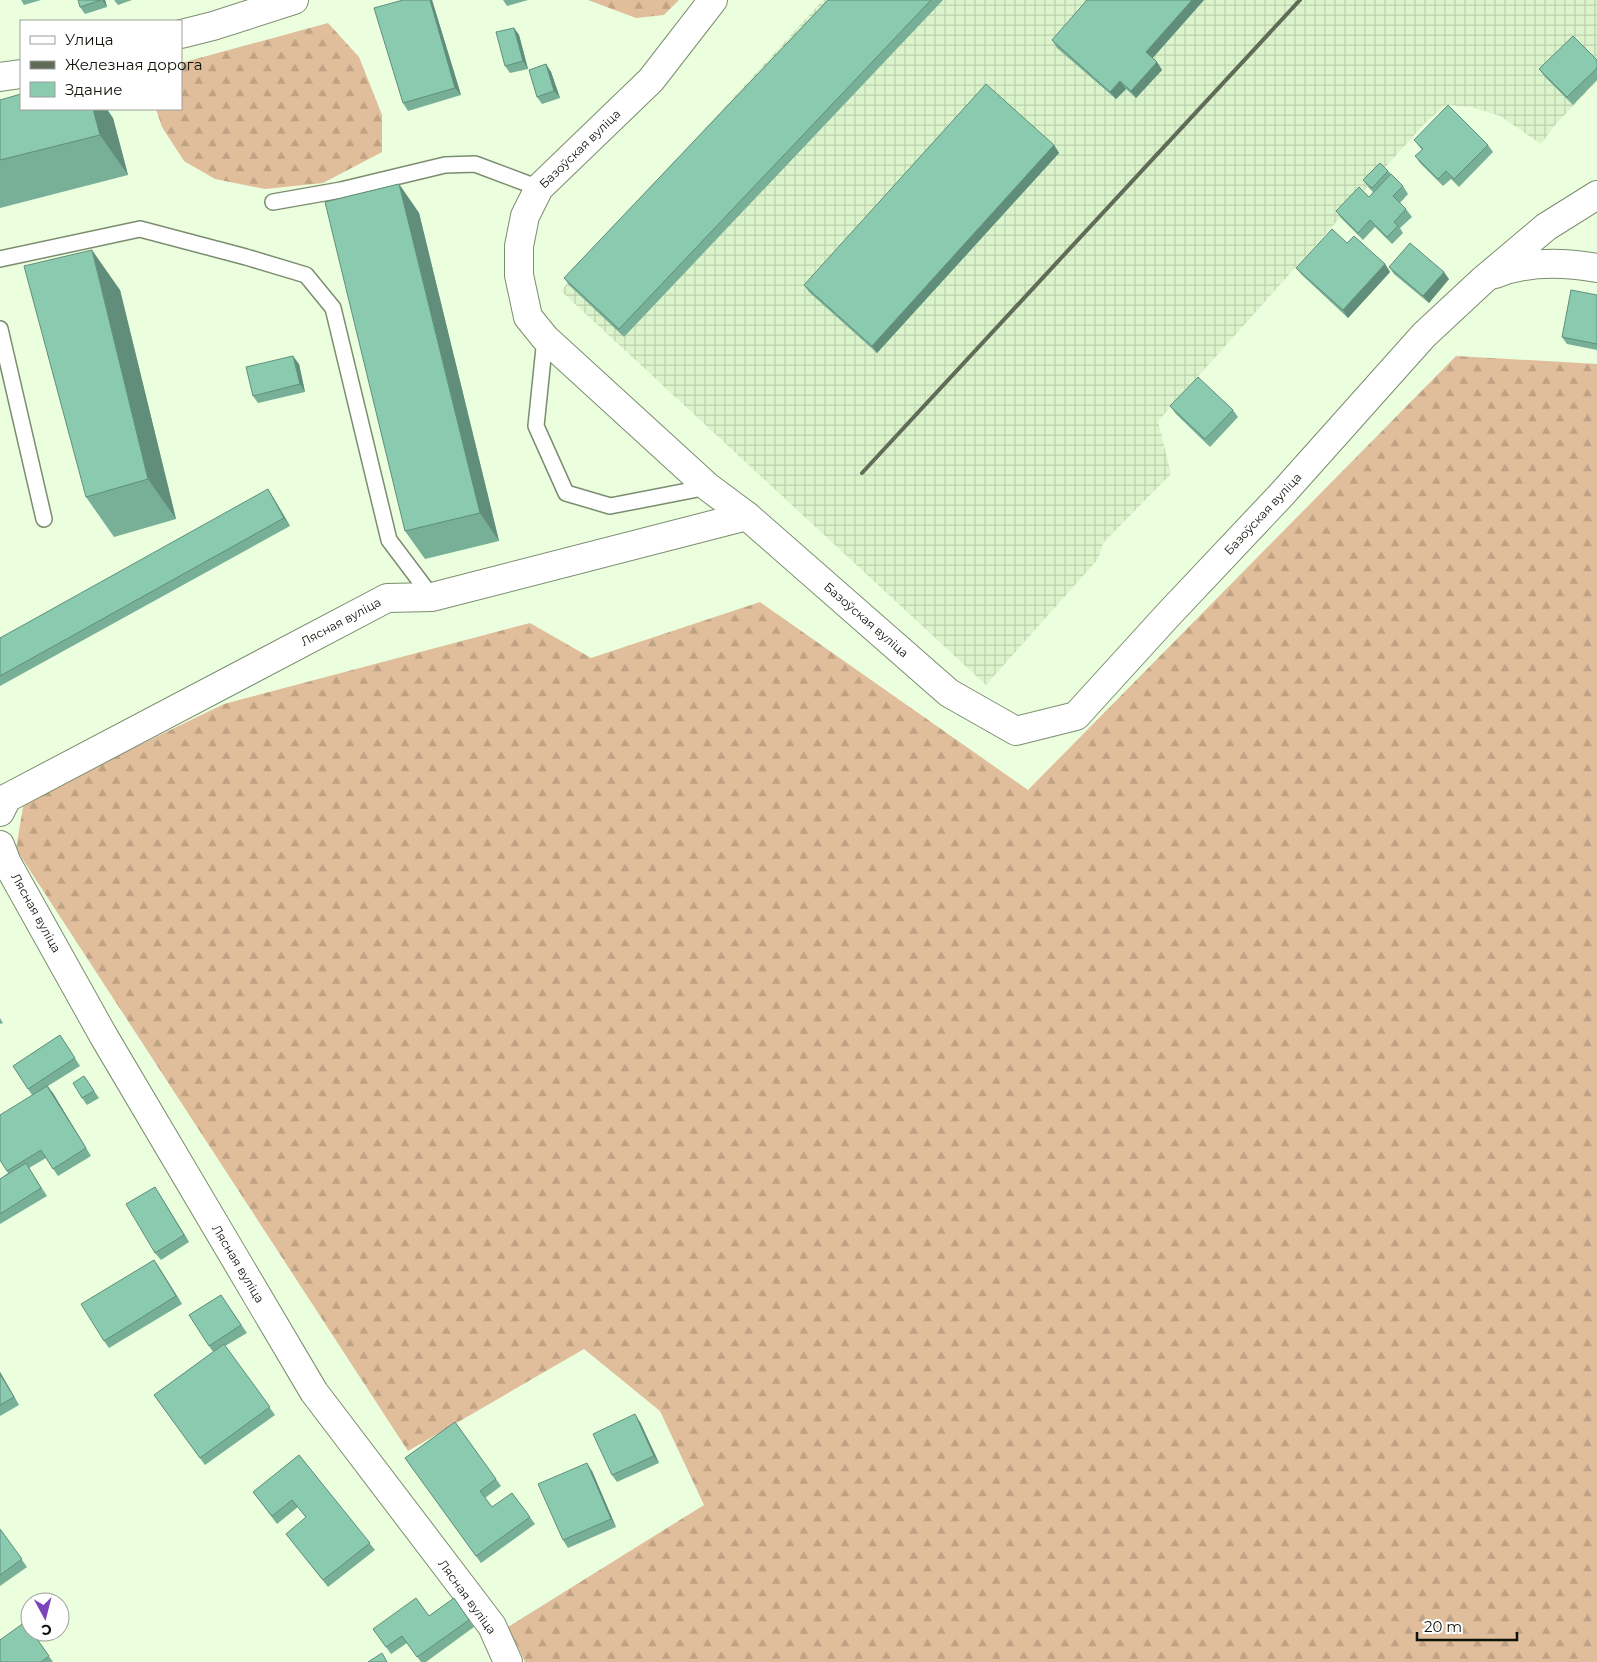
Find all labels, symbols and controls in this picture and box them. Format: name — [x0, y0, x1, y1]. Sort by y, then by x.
legend — [20, 20, 182, 110]
text: Улица — [65, 30, 113, 49]
text: Железная дорога — [65, 55, 202, 74]
text: Здание — [65, 80, 123, 99]
street label: Базоўская вуліца — [536, 106, 623, 191]
street label: Базоўская вуліца — [1221, 469, 1305, 558]
street label: Базоўская вуліца — [821, 579, 912, 660]
street label: Лясная вуліца — [298, 594, 383, 649]
street label: Лясная вуліца — [8, 870, 65, 955]
street label: Лясная вуліца — [209, 1222, 268, 1306]
street label: Лясная вуліца — [435, 1556, 500, 1637]
north arrow — [20, 1592, 70, 1642]
scale bar — [1417, 1610, 1517, 1642]
text: 20 m — [1424, 1617, 1462, 1636]
text: С — [40, 1620, 53, 1639]

